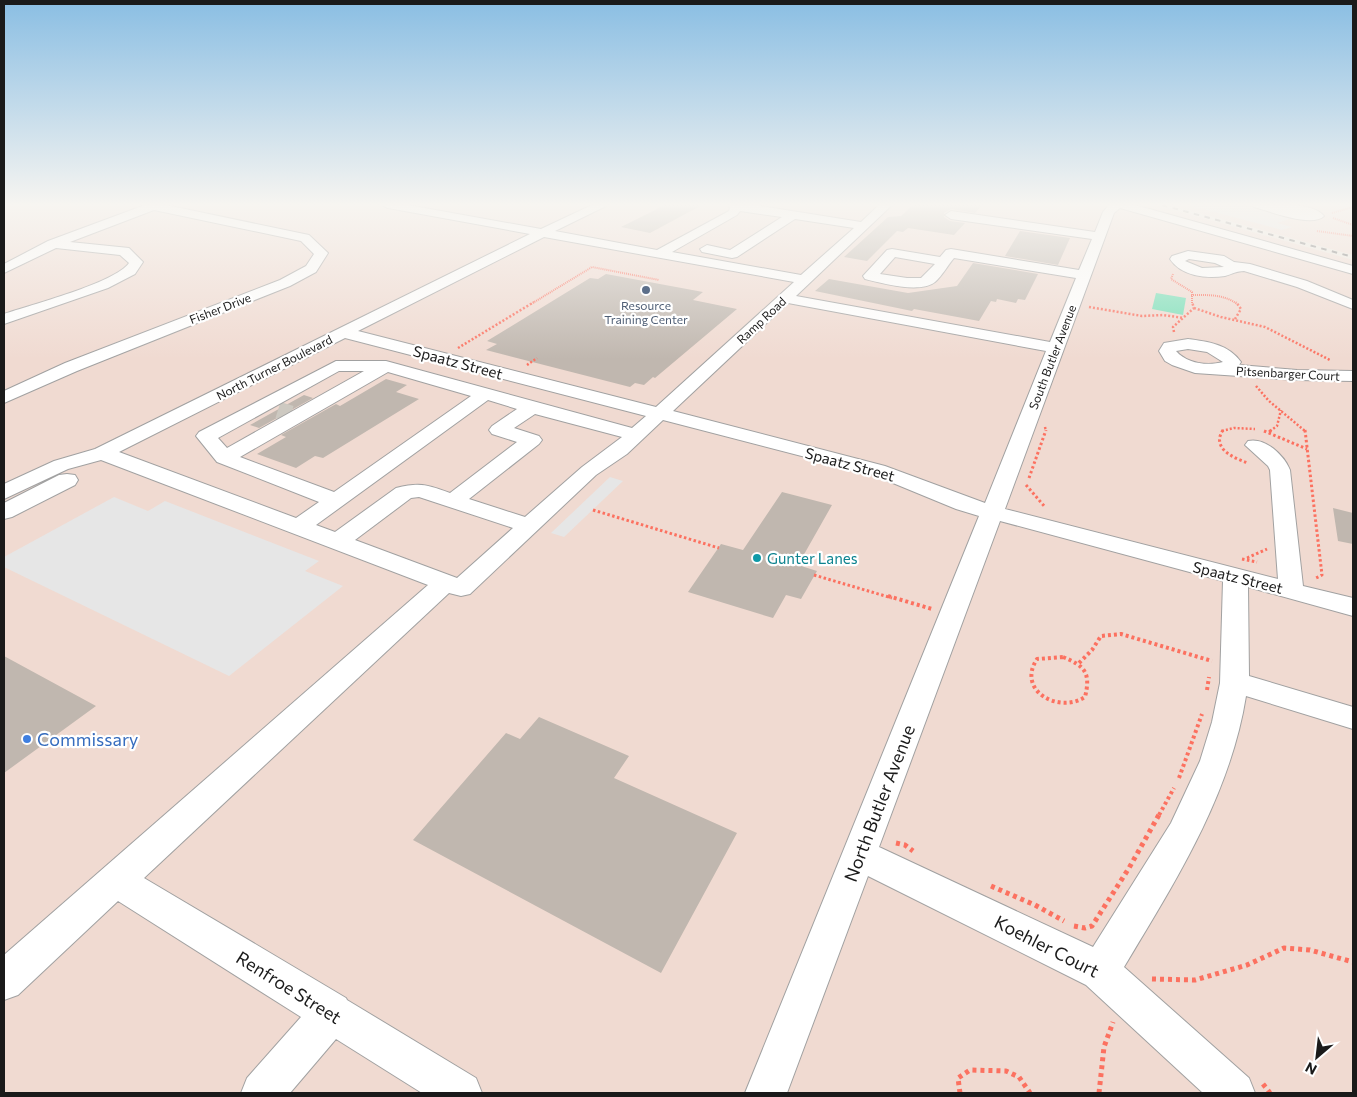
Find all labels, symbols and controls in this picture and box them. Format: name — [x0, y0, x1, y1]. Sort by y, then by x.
marker: Resource Training Center — [640, 284, 652, 296]
street label: Fisher Drive — [187, 290, 253, 326]
street label: Ramp Road — [733, 294, 789, 346]
place label: Resource Training Center — [604, 298, 688, 326]
street label: South Butler Avenue — [1026, 303, 1078, 411]
street label: North Turner Boulevard — [214, 332, 334, 402]
street label: Spaatz Street — [411, 341, 505, 383]
street label: Pitsenbarger Court — [1236, 363, 1340, 383]
street label: Spaatz Street — [803, 443, 897, 485]
place label: Gunter Lanes — [767, 549, 858, 567]
marker: Gunter Lanes — [751, 552, 763, 564]
street label: Spaatz Street — [1191, 557, 1285, 597]
street label: North Butler Avenue — [839, 721, 919, 885]
place label: Commissary — [37, 728, 138, 750]
marker: Commissary — [21, 733, 33, 745]
street label: Koehler Court — [991, 910, 1103, 982]
street label: Renfroe Street — [232, 946, 346, 1028]
north arrow — [1292, 1032, 1342, 1082]
text: N — [1302, 1059, 1319, 1079]

